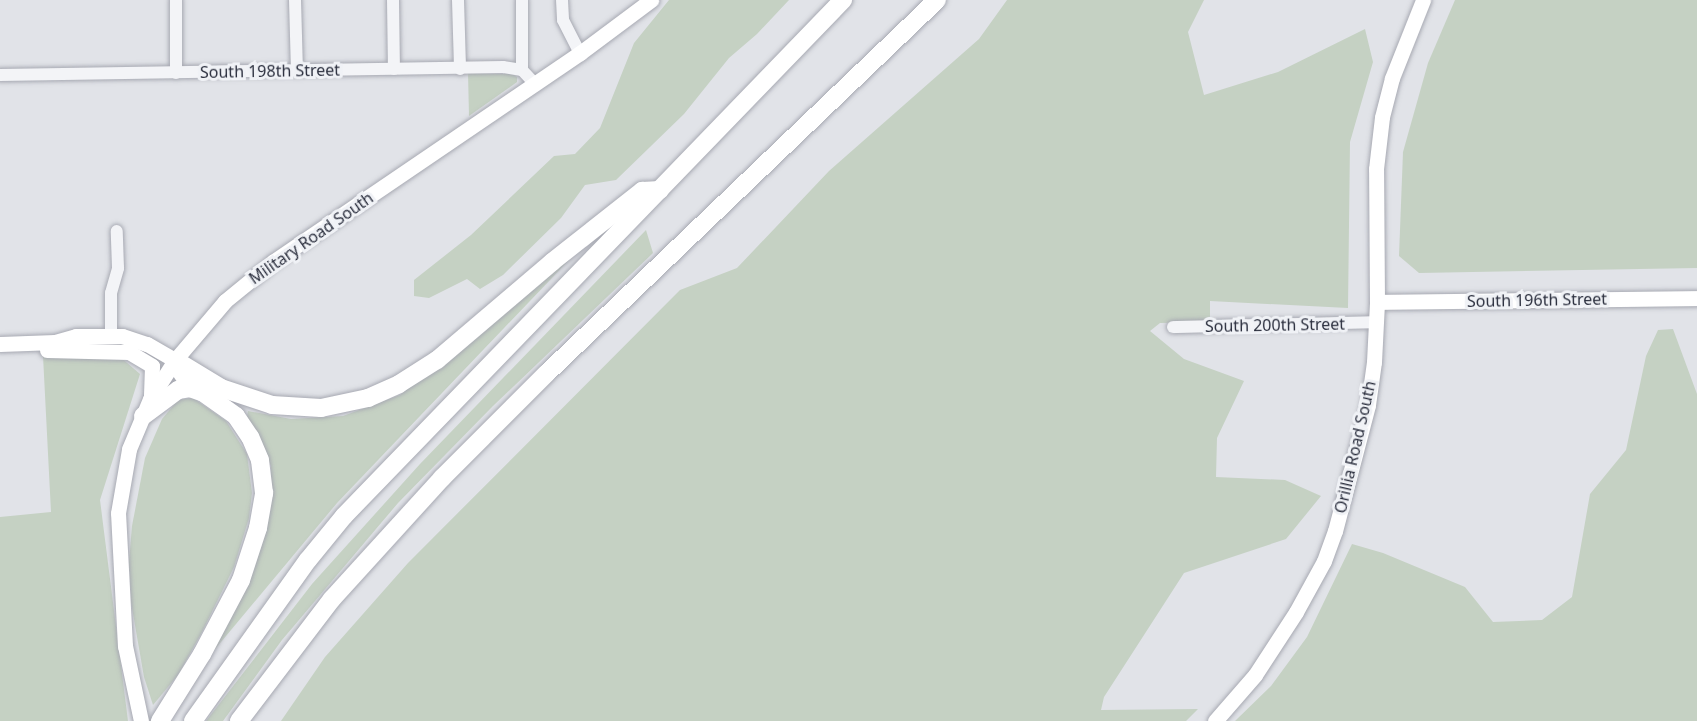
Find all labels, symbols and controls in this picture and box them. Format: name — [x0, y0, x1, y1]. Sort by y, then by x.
street label: South 198th Street — [200, 60, 340, 82]
street label: Military Road South — [245, 188, 377, 288]
street label: South 196th Street — [1467, 289, 1607, 311]
street label: South 200th Street — [1205, 314, 1345, 336]
street label: Orillia Road South — [1330, 379, 1380, 515]

